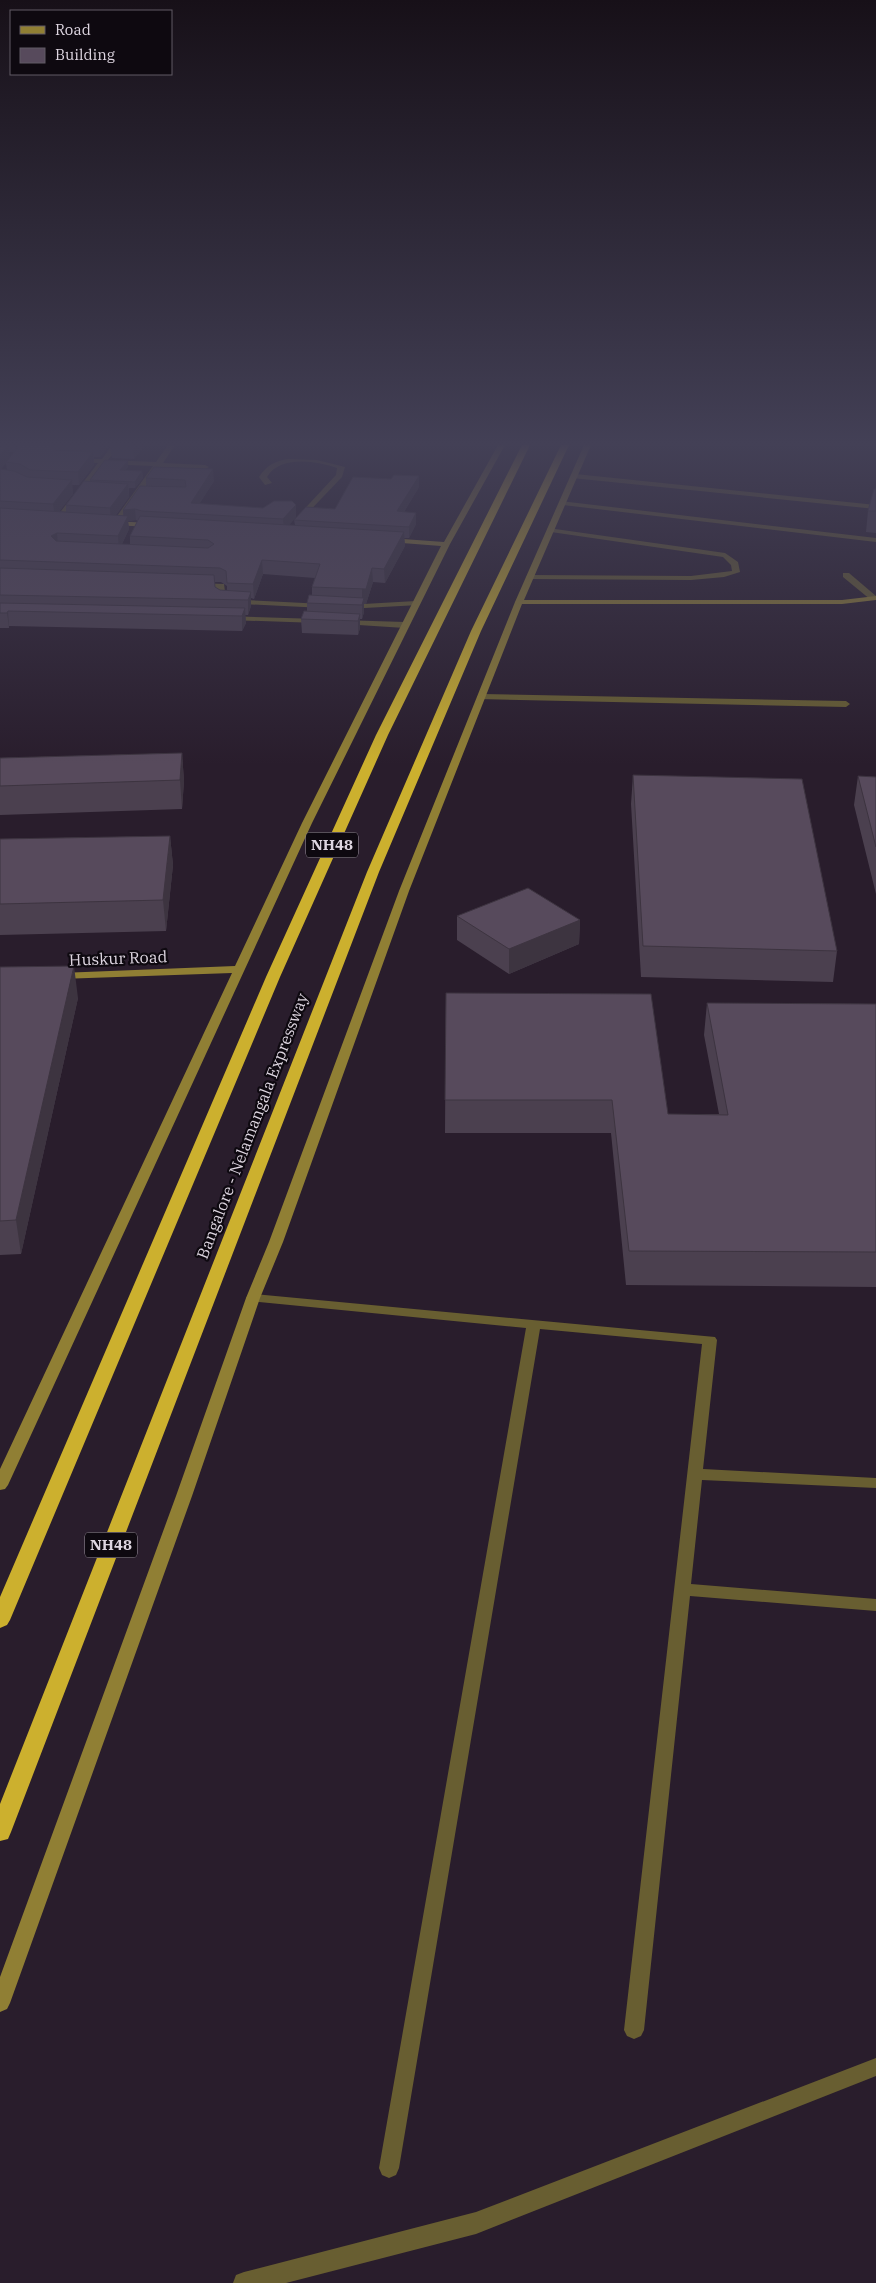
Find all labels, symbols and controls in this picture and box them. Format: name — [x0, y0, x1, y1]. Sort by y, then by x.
legend — [10, 10, 172, 75]
text: Road — [55, 20, 91, 39]
text: Building — [55, 45, 115, 64]
road number: NH48 — [306, 832, 358, 858]
street label: Huskur Road — [69, 946, 168, 970]
street label: Bangalore - Nelamangala Expressway — [192, 990, 312, 1262]
road number: NH48 — [85, 1532, 137, 1558]

